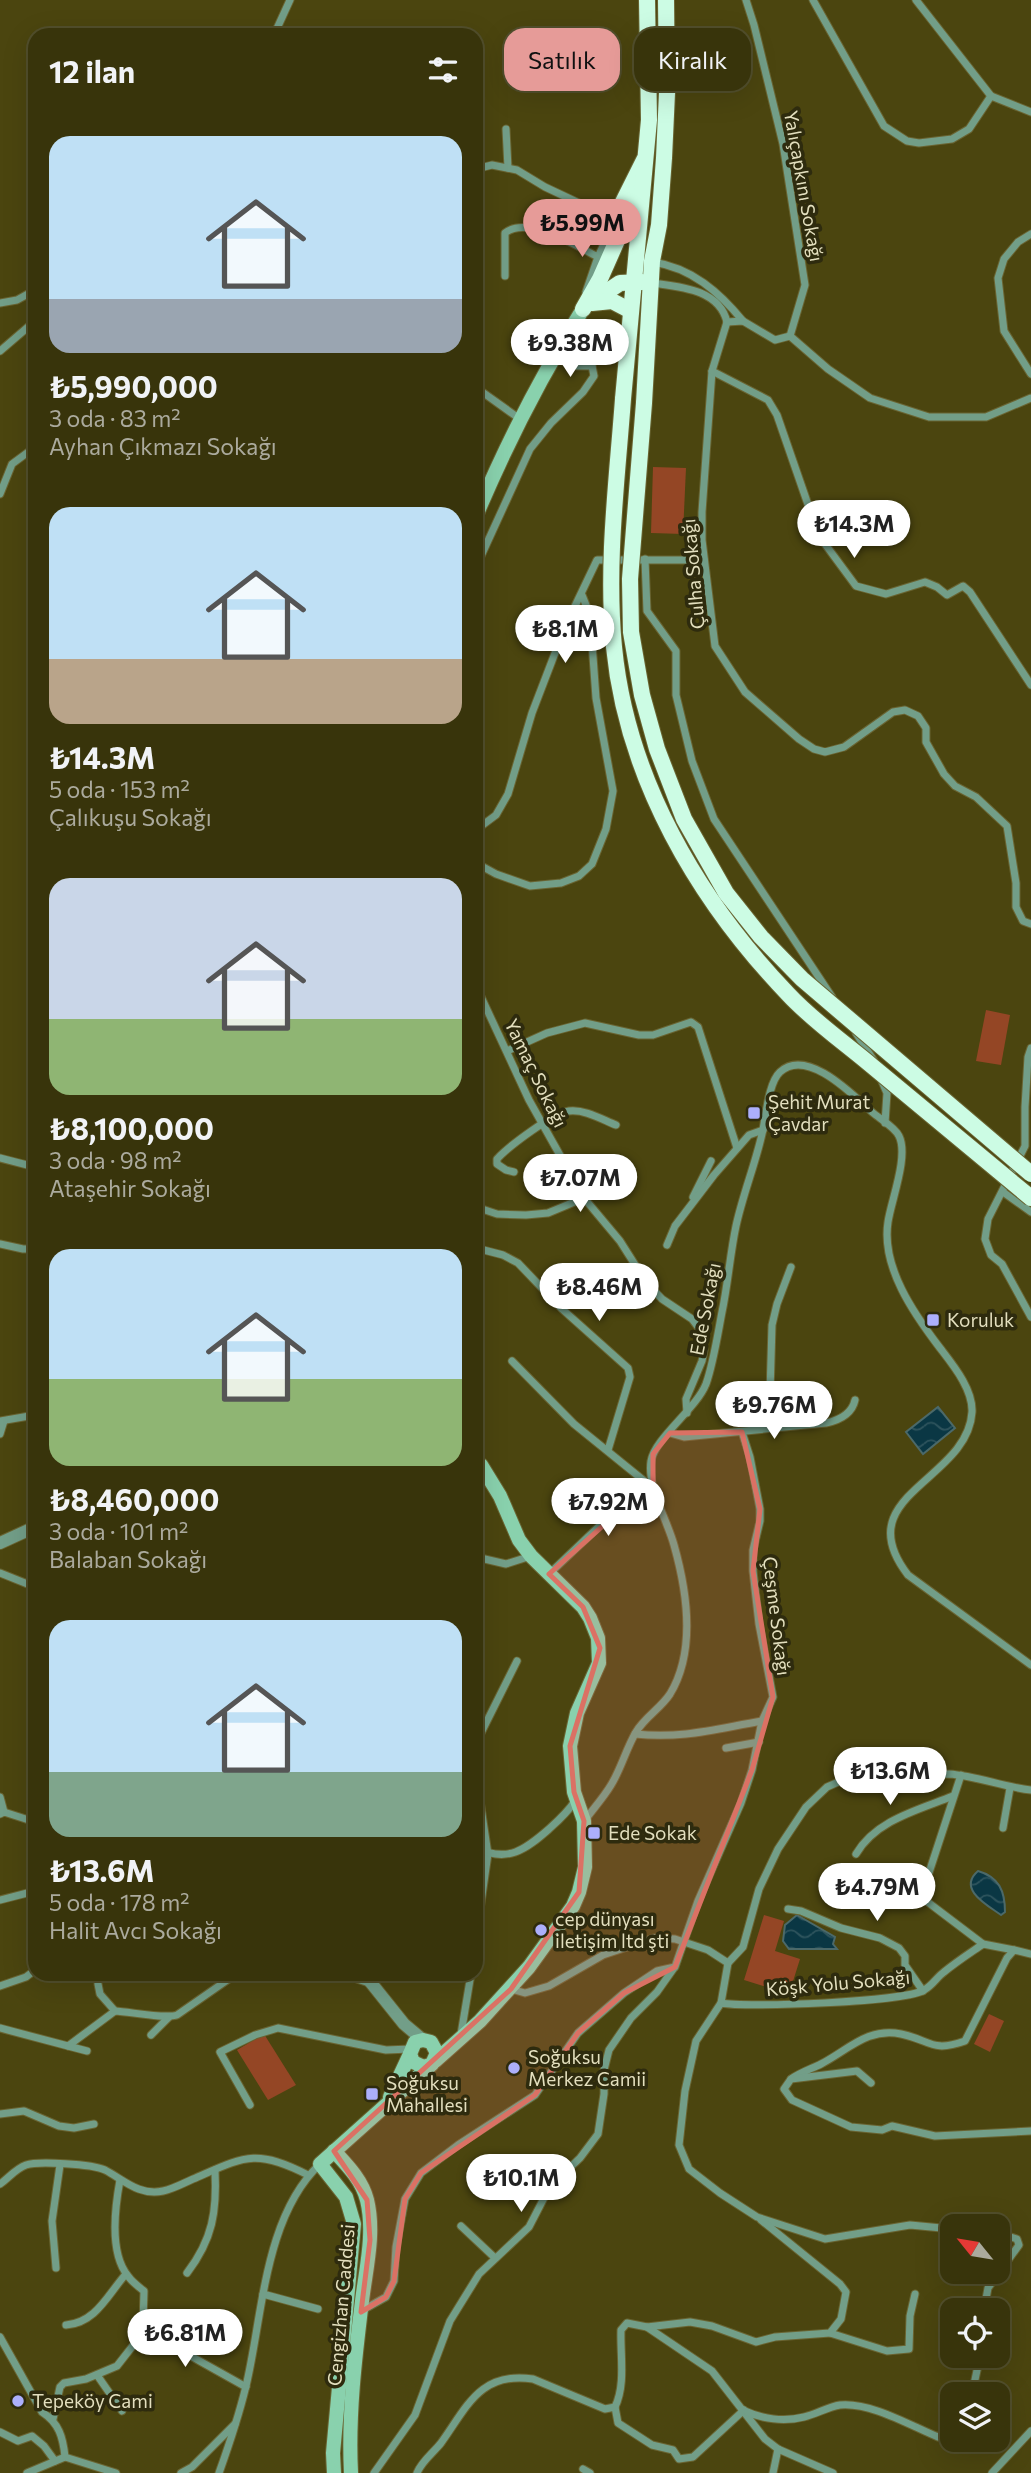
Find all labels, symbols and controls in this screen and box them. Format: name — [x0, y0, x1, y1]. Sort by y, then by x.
chip: Satılık — [504, 28, 620, 91]
chip: Kiralık — [634, 28, 751, 91]
icon: filters — [424, 51, 462, 89]
text: 12 ilan — [49, 52, 135, 89]
street label: Yalıçapkını Sokağı — [780, 108, 829, 263]
icon: home — [193, 181, 319, 307]
pin: ₺5.99M — [525, 200, 639, 259]
text: ₺5.99M — [539, 208, 625, 236]
pin: ₺9.38M — [513, 320, 627, 379]
text: ₺9.38M — [527, 328, 613, 356]
text: ₺5,990,000 — [49, 367, 218, 404]
text: 3 oda · 83 m² — [49, 404, 181, 432]
text: Ayhan Çıkmazı Sokağı — [49, 432, 277, 460]
pin: ₺14.3M — [797, 500, 911, 560]
text: ₺14.3M — [813, 509, 895, 537]
street label: Çulha Sokağı — [676, 518, 709, 630]
icon: home — [193, 552, 319, 678]
pin: ₺8.1M — [516, 606, 614, 665]
text: ₺8.1M — [531, 614, 599, 642]
text: ₺14.3M — [49, 738, 155, 775]
text: 5 oda · 153 m² — [49, 775, 190, 803]
text: Çalıkuşu Sokağı — [49, 803, 212, 831]
icon: home — [193, 923, 319, 1049]
street label: Yamaç Sokağı — [500, 1015, 573, 1131]
place label: Şehit Murat Çavdar — [768, 1090, 870, 1135]
marker: Şehit Murat Çavdar — [746, 1105, 762, 1121]
text: ₺8,100,000 — [49, 1109, 214, 1146]
text: 3 oda · 98 m² — [49, 1146, 181, 1174]
pin: ₺7.07M — [523, 1154, 637, 1214]
text: ₺7.07M — [539, 1163, 621, 1191]
text: Ataşehir Sokağı — [49, 1174, 211, 1202]
street label: Ede Sokağı — [684, 1261, 725, 1357]
pin: ₺8.46M — [542, 1264, 656, 1323]
text: ₺8.46M — [556, 1272, 642, 1300]
icon: home — [193, 1294, 319, 1420]
place label: Koruluk — [947, 1308, 1014, 1331]
marker: Koruluk — [925, 1312, 941, 1328]
pin: ₺9.76M — [717, 1382, 831, 1441]
text: ₺9.76M — [731, 1390, 817, 1418]
pin: ₺7.92M — [551, 1478, 665, 1538]
text: ₺8,460,000 — [49, 1480, 219, 1517]
text: ₺7.92M — [567, 1487, 649, 1515]
text: 3 oda · 101 m² — [49, 1517, 188, 1545]
text: Balaban Sokağı — [49, 1545, 207, 1573]
street label: Çeşme Sokağı — [759, 1555, 796, 1677]
icon: home — [193, 1665, 319, 1791]
pin: ₺13.6M — [833, 1748, 947, 1807]
text: ₺13.6M — [850, 1756, 930, 1784]
place label: Ede Sokak — [608, 1821, 697, 1844]
marker: Ede Sokak — [586, 1825, 602, 1841]
text: ₺13.6M — [49, 1851, 154, 1888]
pin: ₺4.79M — [820, 1864, 934, 1923]
text: ₺4.79M — [834, 1872, 920, 1900]
text: 5 oda · 178 m² — [49, 1888, 190, 1916]
place label: cep dünyası iletişim ltd şti — [555, 1907, 669, 1952]
text: Halit Avcı Sokağı — [49, 1916, 222, 1944]
marker: cep dünyası iletişim ltd şti — [533, 1922, 549, 1938]
street label: Köşk Yolu Sokağı — [765, 1965, 911, 2000]
place label: Soğuksu Merkez Camii — [528, 2045, 646, 2090]
marker: Soğuksu Merkez Camii — [506, 2060, 522, 2076]
place label: Soğuksu Mahallesi — [386, 2071, 468, 2116]
marker: Soğuksu Mahallesi — [364, 2086, 380, 2102]
pin: ₺10.1M — [464, 2154, 578, 2214]
text: ₺10.1M — [482, 2163, 560, 2191]
north arrow — [940, 2214, 1010, 2284]
map controls — [940, 2214, 1010, 2452]
street label: Cengizhan Caddesi — [322, 2223, 359, 2387]
button: locate — [940, 2298, 1010, 2368]
pin: ₺6.81M — [128, 2310, 242, 2369]
text: ₺6.81M — [144, 2318, 226, 2346]
button: layers — [940, 2382, 1010, 2452]
place label: Tepeköy Cami — [32, 2389, 153, 2412]
marker: Tepeköy Cami — [10, 2393, 26, 2409]

